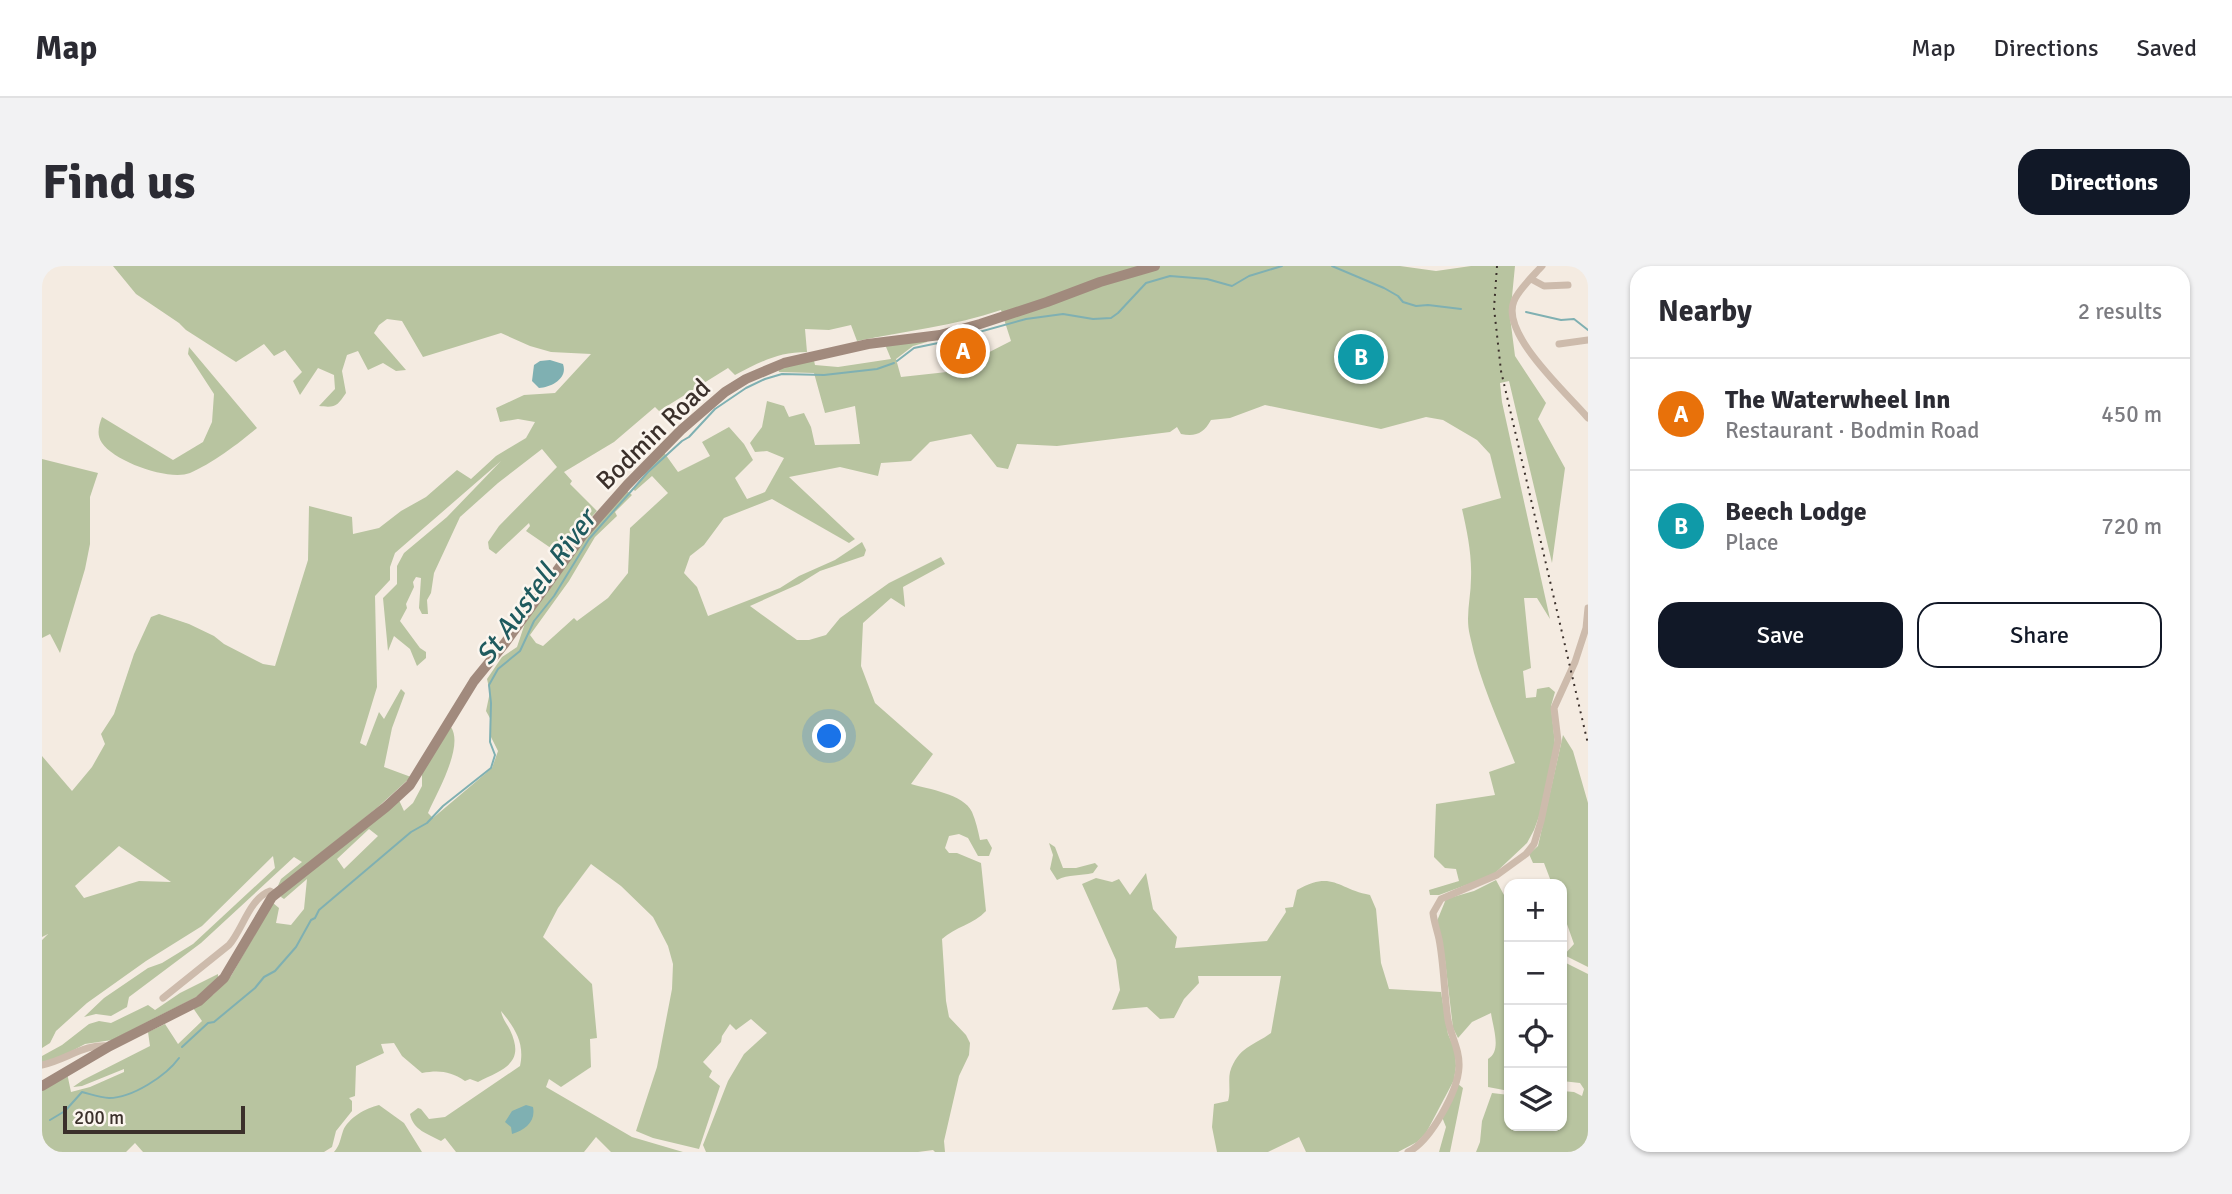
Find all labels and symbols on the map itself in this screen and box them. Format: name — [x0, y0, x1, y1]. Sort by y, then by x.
pin: A — [940, 325, 986, 377]
pin: B — [1338, 331, 1384, 383]
street label: Bodmin Road — [590, 372, 717, 497]
water label: St Austell River — [468, 501, 605, 671]
your location — [812, 719, 846, 753]
scale bar — [63, 1103, 245, 1135]

